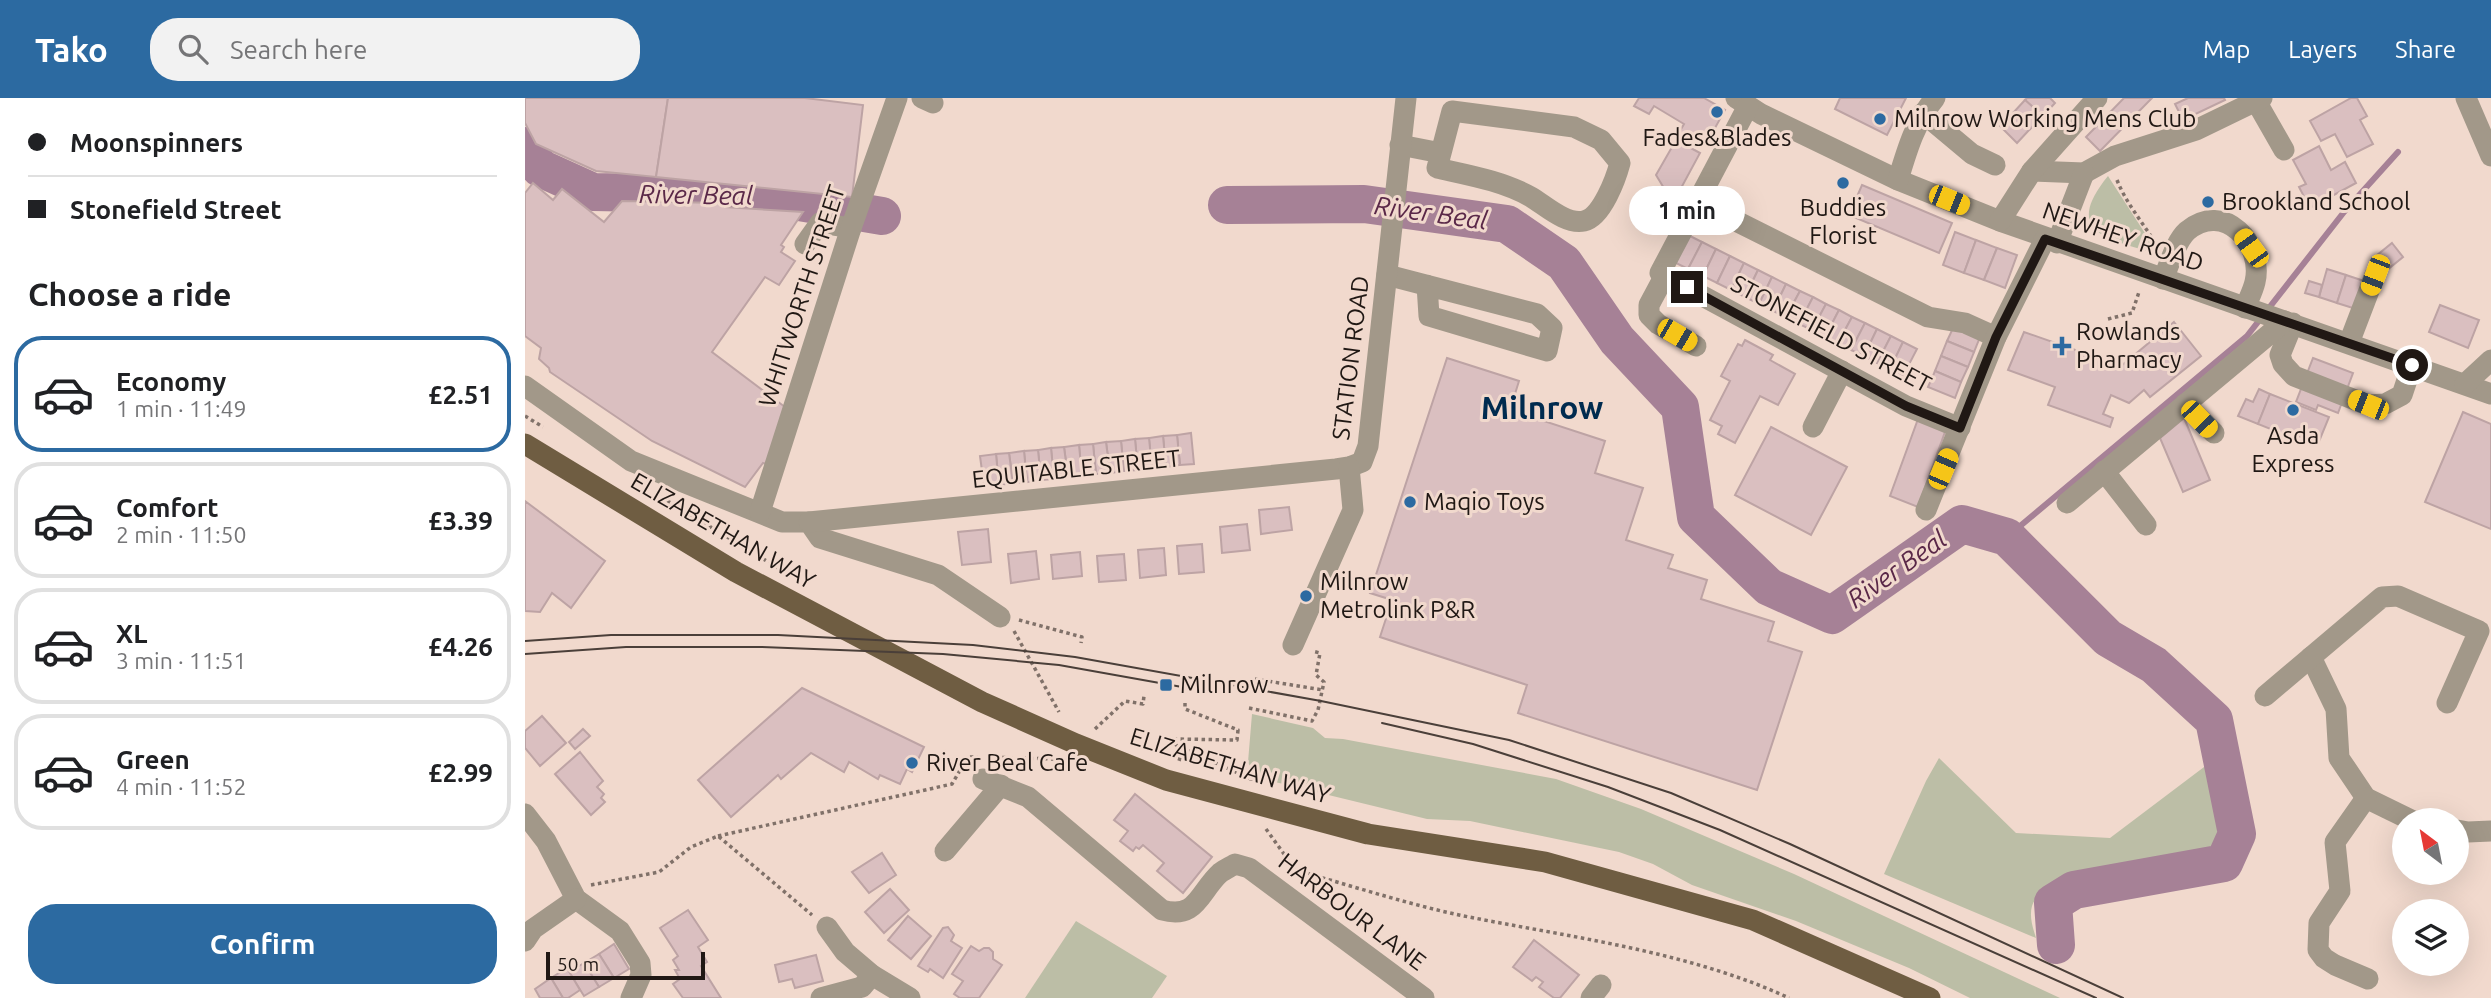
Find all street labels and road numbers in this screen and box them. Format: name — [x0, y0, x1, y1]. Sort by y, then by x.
street label: WHITWORTH STREET — [753, 182, 850, 410]
street label: NEWHEY ROAD — [2039, 196, 2207, 277]
street label: STONEFIELD STREET — [1727, 269, 1936, 398]
street label: STATION ROAD — [1327, 274, 1374, 442]
street label: EQUITABLE STREET — [970, 444, 1181, 493]
street label: ELIZABETHAN WAY — [626, 467, 820, 594]
street label: ELIZABETHAN WAY — [1127, 722, 1334, 809]
street label: HARBOUR LANE — [1273, 848, 1431, 976]

